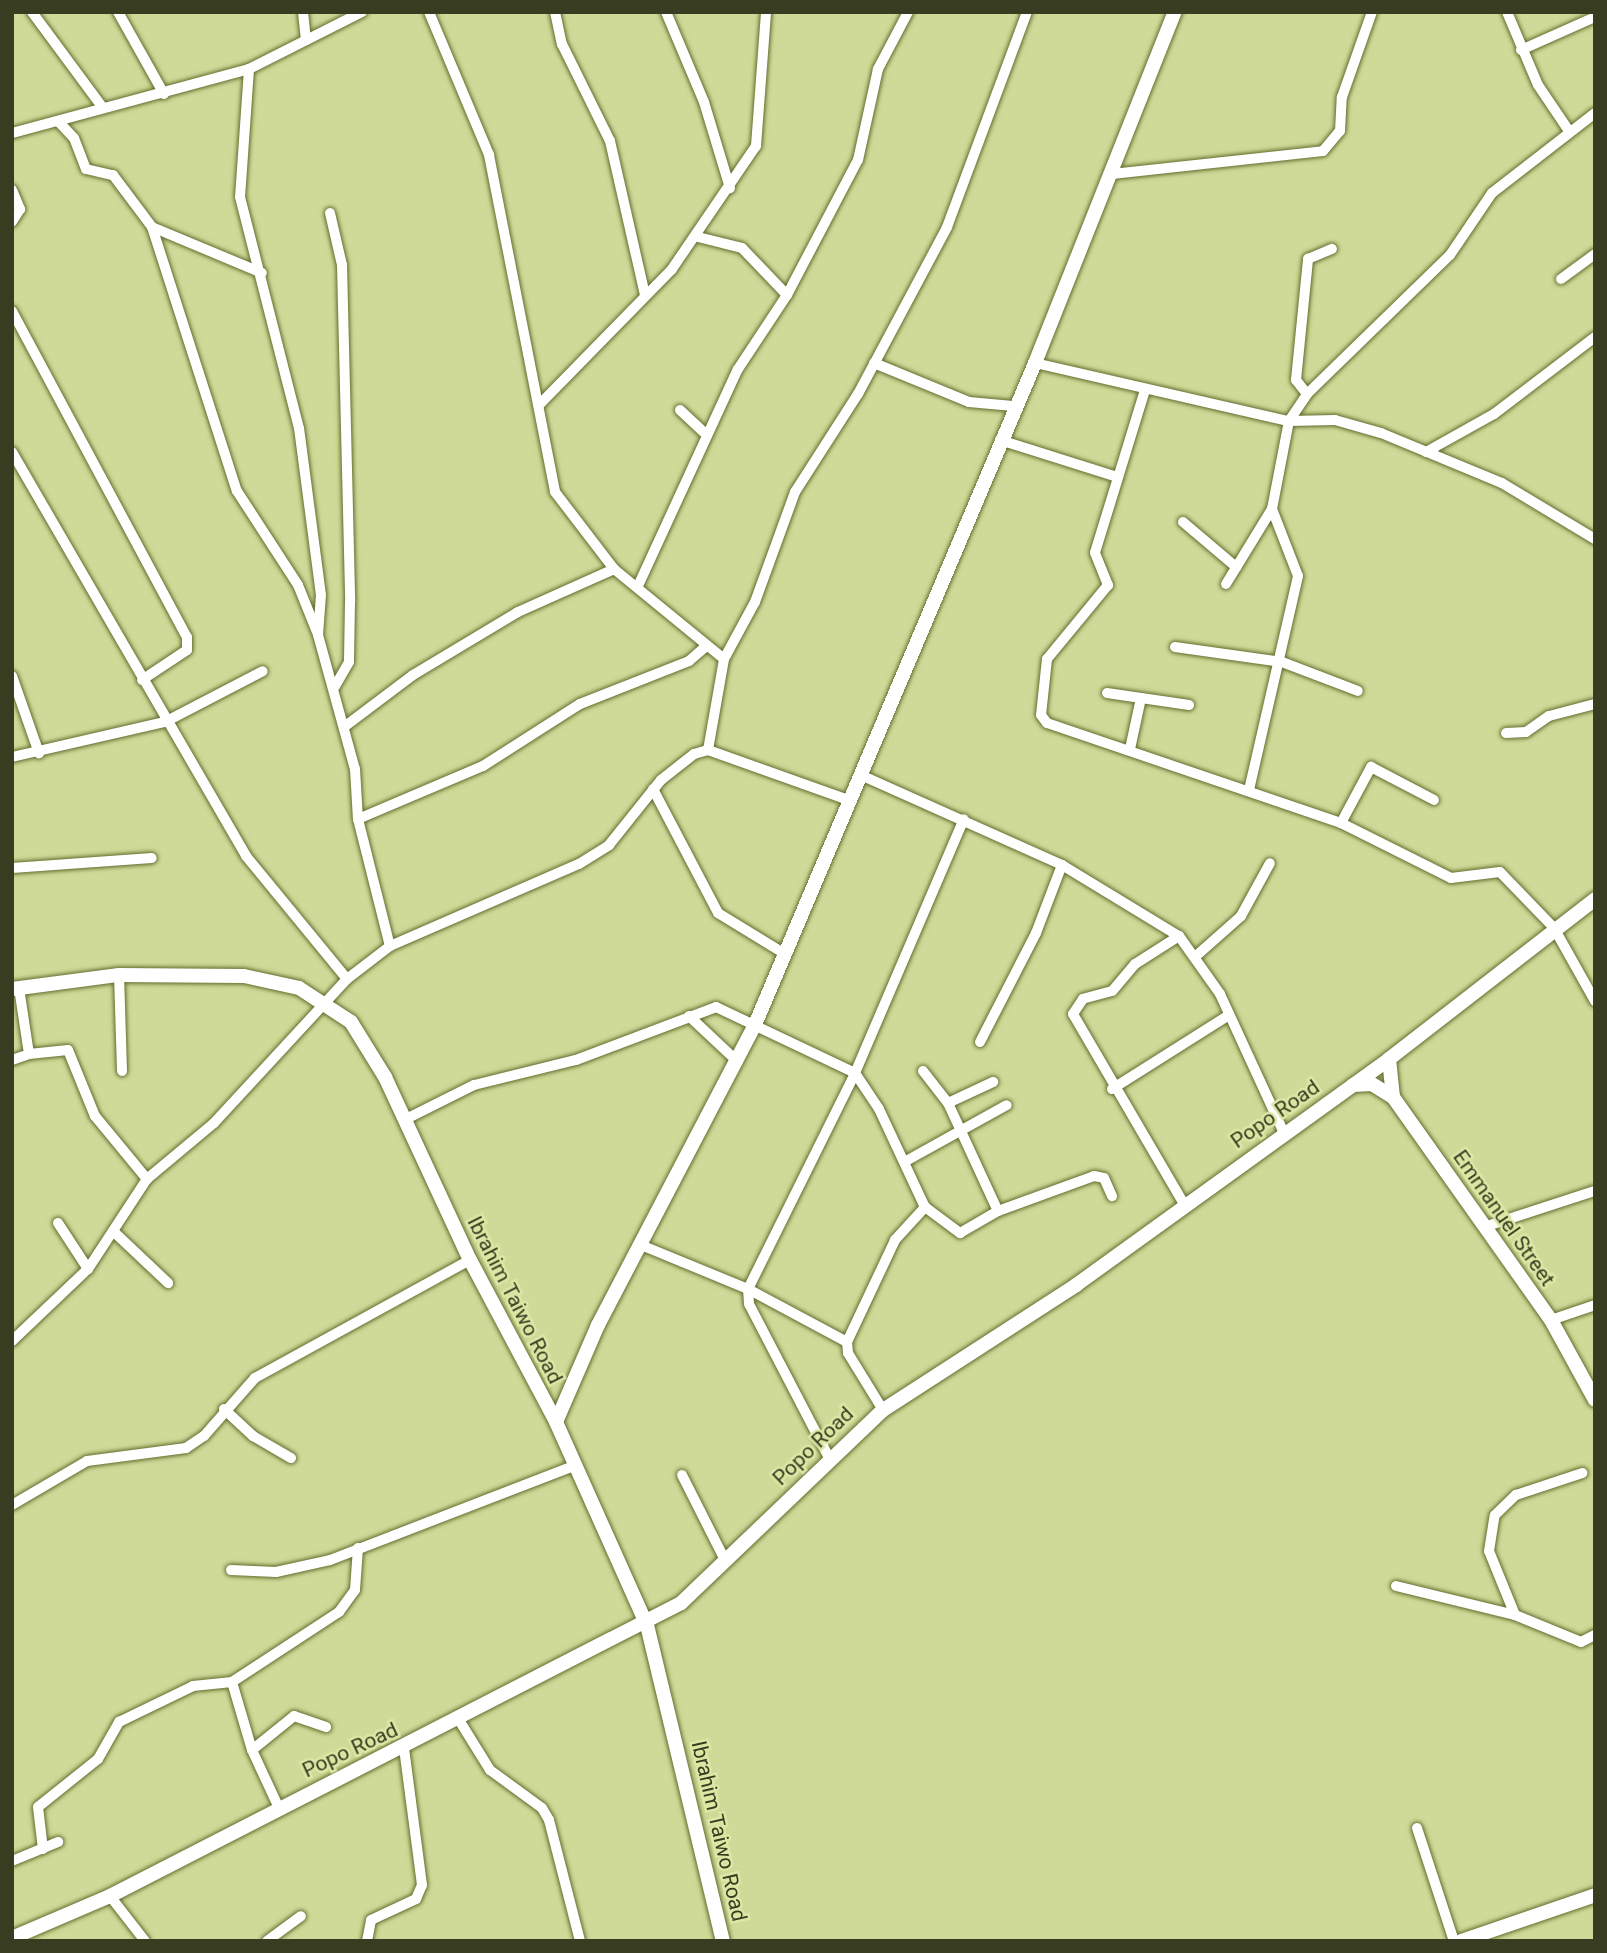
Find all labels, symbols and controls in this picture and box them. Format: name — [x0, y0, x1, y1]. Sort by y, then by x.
street label: Popo Road — [1226, 1074, 1324, 1154]
street label: Emmanuel Street — [1448, 1145, 1560, 1291]
street label: Ibrahim Taiwo Road — [462, 1212, 568, 1388]
street label: Popo Road — [767, 1401, 859, 1491]
street label: Popo Road — [298, 1717, 402, 1783]
street label: Ibrahim Taiwo Road — [686, 1738, 752, 1924]

